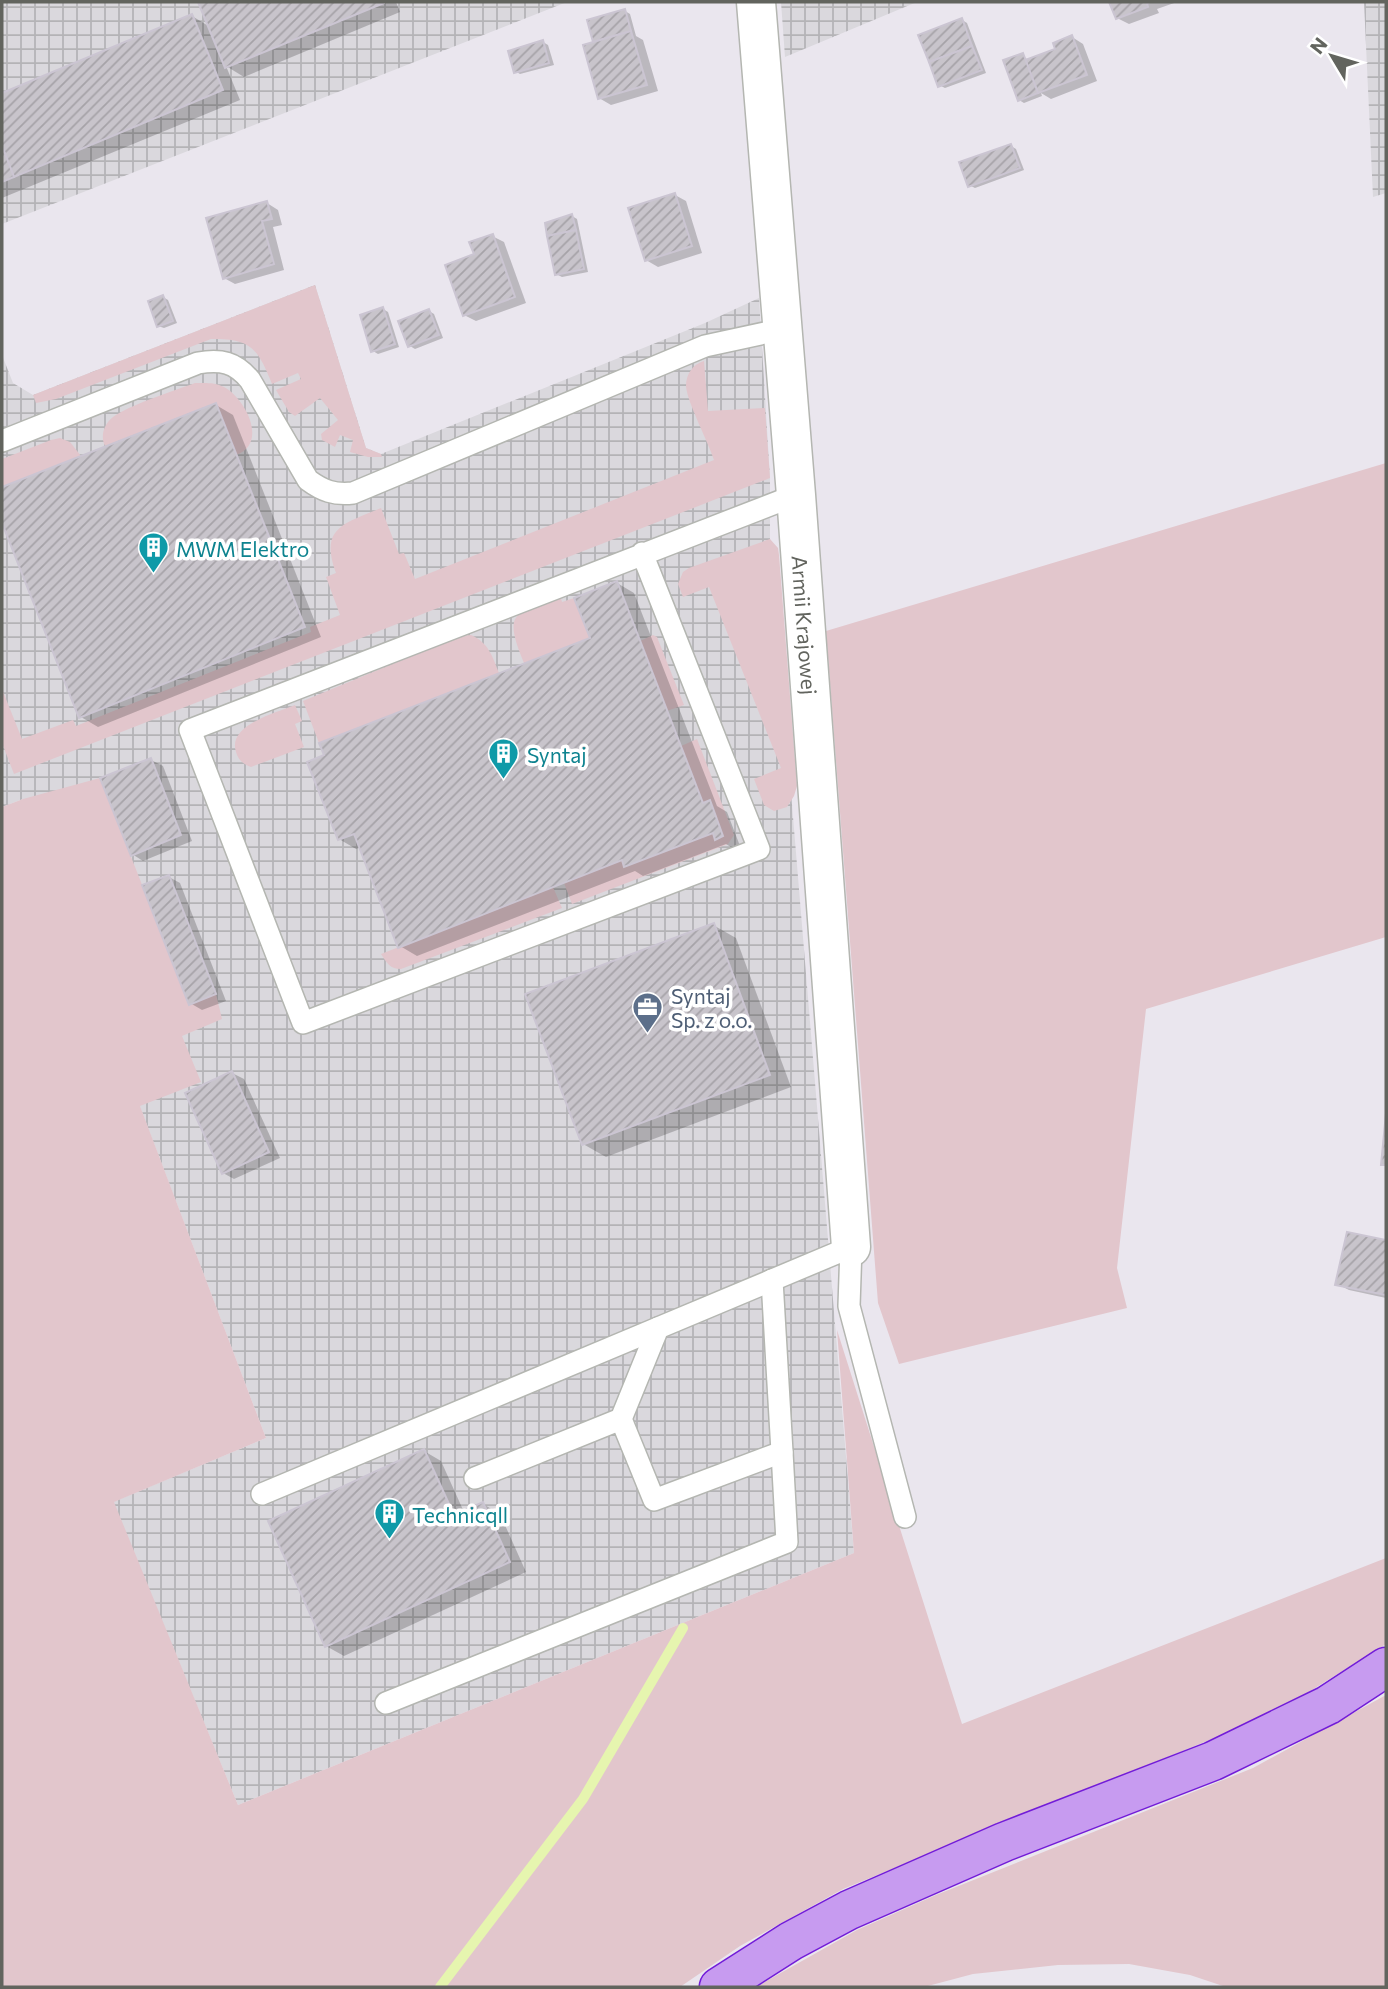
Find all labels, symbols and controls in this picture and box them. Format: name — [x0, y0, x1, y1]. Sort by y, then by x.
north arrow — [1297, 21, 1367, 91]
text: N — [1305, 33, 1332, 58]
building icon: MWM Elektro — [136, 531, 170, 575]
place label: MWM Elektro — [176, 536, 309, 561]
street label: Armii Krajowej — [788, 554, 823, 696]
building icon: Syntaj — [487, 737, 521, 781]
place label: Syntaj — [527, 742, 587, 767]
place label: Syntaj Sp. z o.o. — [671, 983, 752, 1032]
office icon: Syntaj Sp. z o.o. — [631, 990, 665, 1034]
building icon: Technicqll — [372, 1497, 406, 1541]
place label: Technicqll — [412, 1502, 508, 1527]

